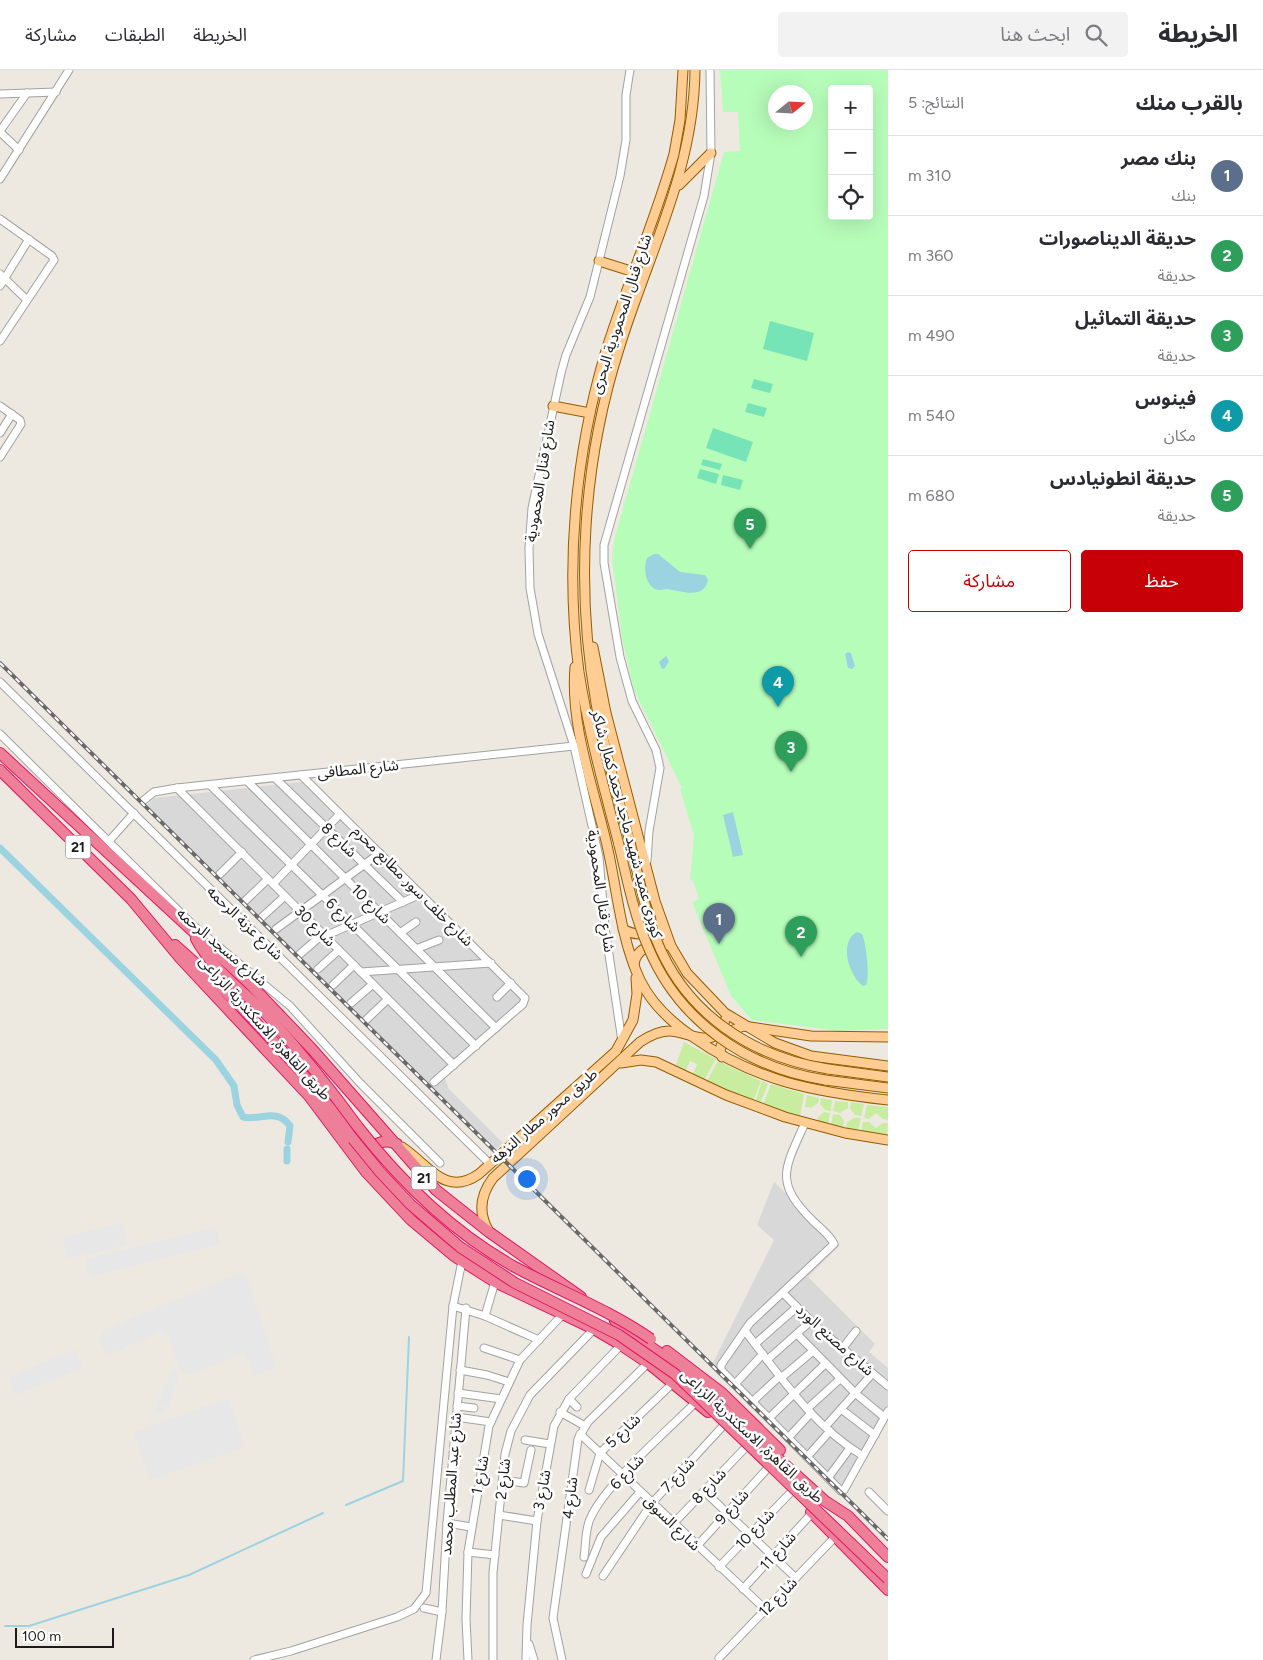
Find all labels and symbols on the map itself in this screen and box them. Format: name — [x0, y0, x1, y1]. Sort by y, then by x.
north arrow — [768, 85, 813, 130]
street label: شارع قنال المحمودية البحرى — [587, 232, 658, 397]
street label: شارع قنال المحمودية — [521, 418, 562, 544]
pin: 5 — [734, 508, 766, 549]
pin: 4 — [762, 666, 794, 707]
street label: كوبرى عميد شهيد ماجد احمد كمال شاكر — [588, 707, 666, 941]
pin: 3 — [775, 731, 807, 772]
street label: شارع المطافى — [316, 756, 400, 785]
street label: شارع 8 — [315, 819, 361, 863]
street label: شارع خلف سور مطابع محرم — [347, 822, 477, 952]
street label: شارع قنال المحمودية — [581, 829, 619, 954]
road number: 21 — [66, 836, 90, 859]
street label: شارع 10 — [345, 880, 395, 930]
street label: شارع عزبة الرحمه — [201, 882, 287, 966]
street label: شارع 6 — [320, 894, 364, 938]
street label: شارع 30 — [289, 902, 339, 953]
pin: 1 — [703, 903, 735, 944]
street label: شارع مسجد الرحمه — [171, 904, 271, 992]
pin: 2 — [785, 916, 817, 957]
street label: طريق القاهرة, الاسكندرية الزراعى — [195, 952, 335, 1105]
street label: طريق محور مطار النزهه — [487, 1065, 602, 1168]
road number: 21 — [412, 1166, 436, 1190]
your location — [514, 1166, 540, 1192]
street label: شارع مصنع الورد — [790, 1300, 878, 1382]
street label: طريق القاهرة, الاسكندرية الزراعى — [676, 1365, 827, 1508]
street label: شارع 5 — [602, 1410, 646, 1454]
street label: شارع عبد المطلب محمد — [437, 1412, 468, 1556]
street label: شارع 6 — [606, 1451, 650, 1495]
street label: شارع 1 — [467, 1454, 496, 1497]
street label: شارع 7 — [657, 1454, 701, 1498]
street label: شارع 2 — [492, 1457, 517, 1501]
street label: شارع 8 — [688, 1464, 732, 1510]
street label: شارع 3 — [530, 1468, 557, 1512]
street label: شارع 4 — [558, 1476, 585, 1520]
street label: شارع 9 — [711, 1485, 755, 1530]
street label: شارع السوق — [638, 1492, 704, 1557]
street label: شارع 10 — [732, 1505, 781, 1555]
street label: شارع 11 — [756, 1528, 802, 1576]
street label: شارع 12 — [755, 1573, 803, 1622]
scale bar — [15, 1625, 114, 1648]

